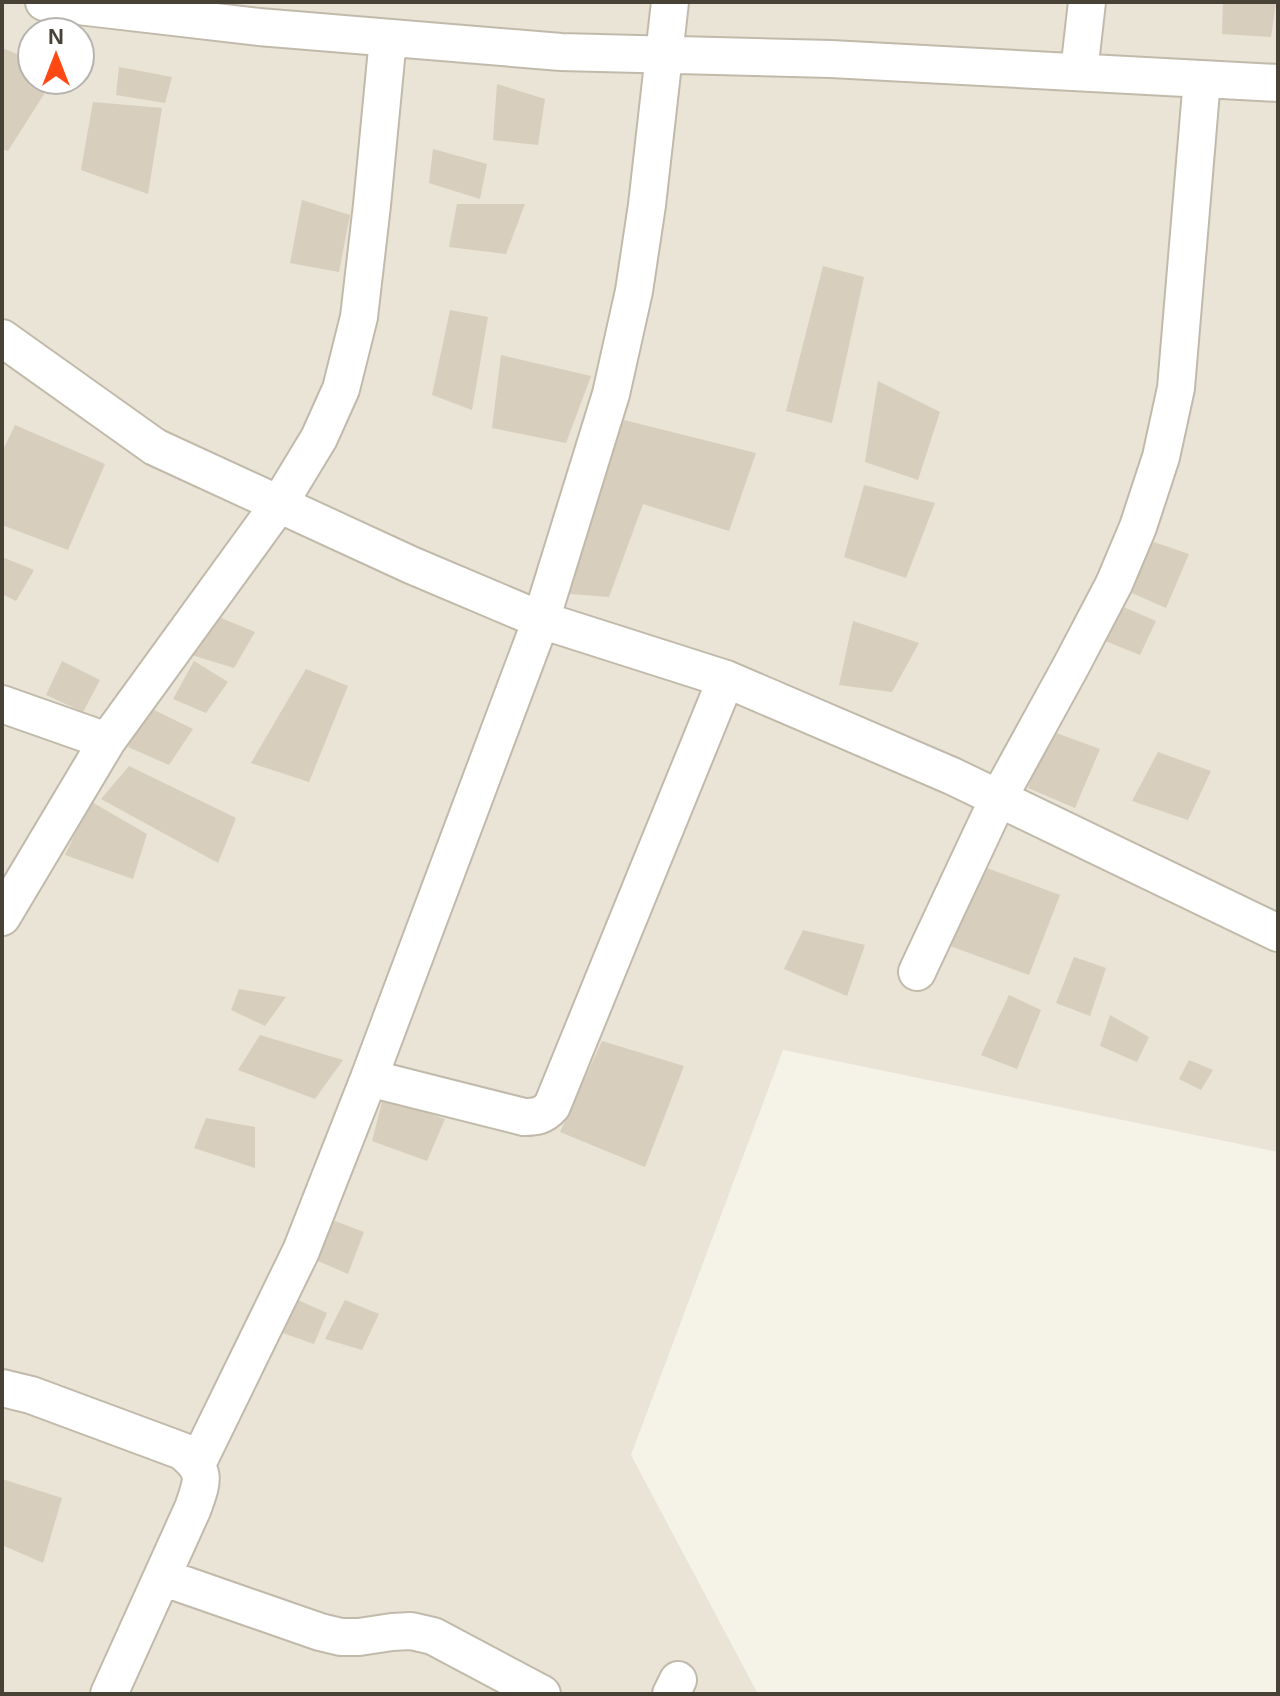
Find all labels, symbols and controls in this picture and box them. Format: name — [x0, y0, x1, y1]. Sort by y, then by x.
north arrow — [16, 16, 96, 96]
text: N — [48, 24, 64, 49]

